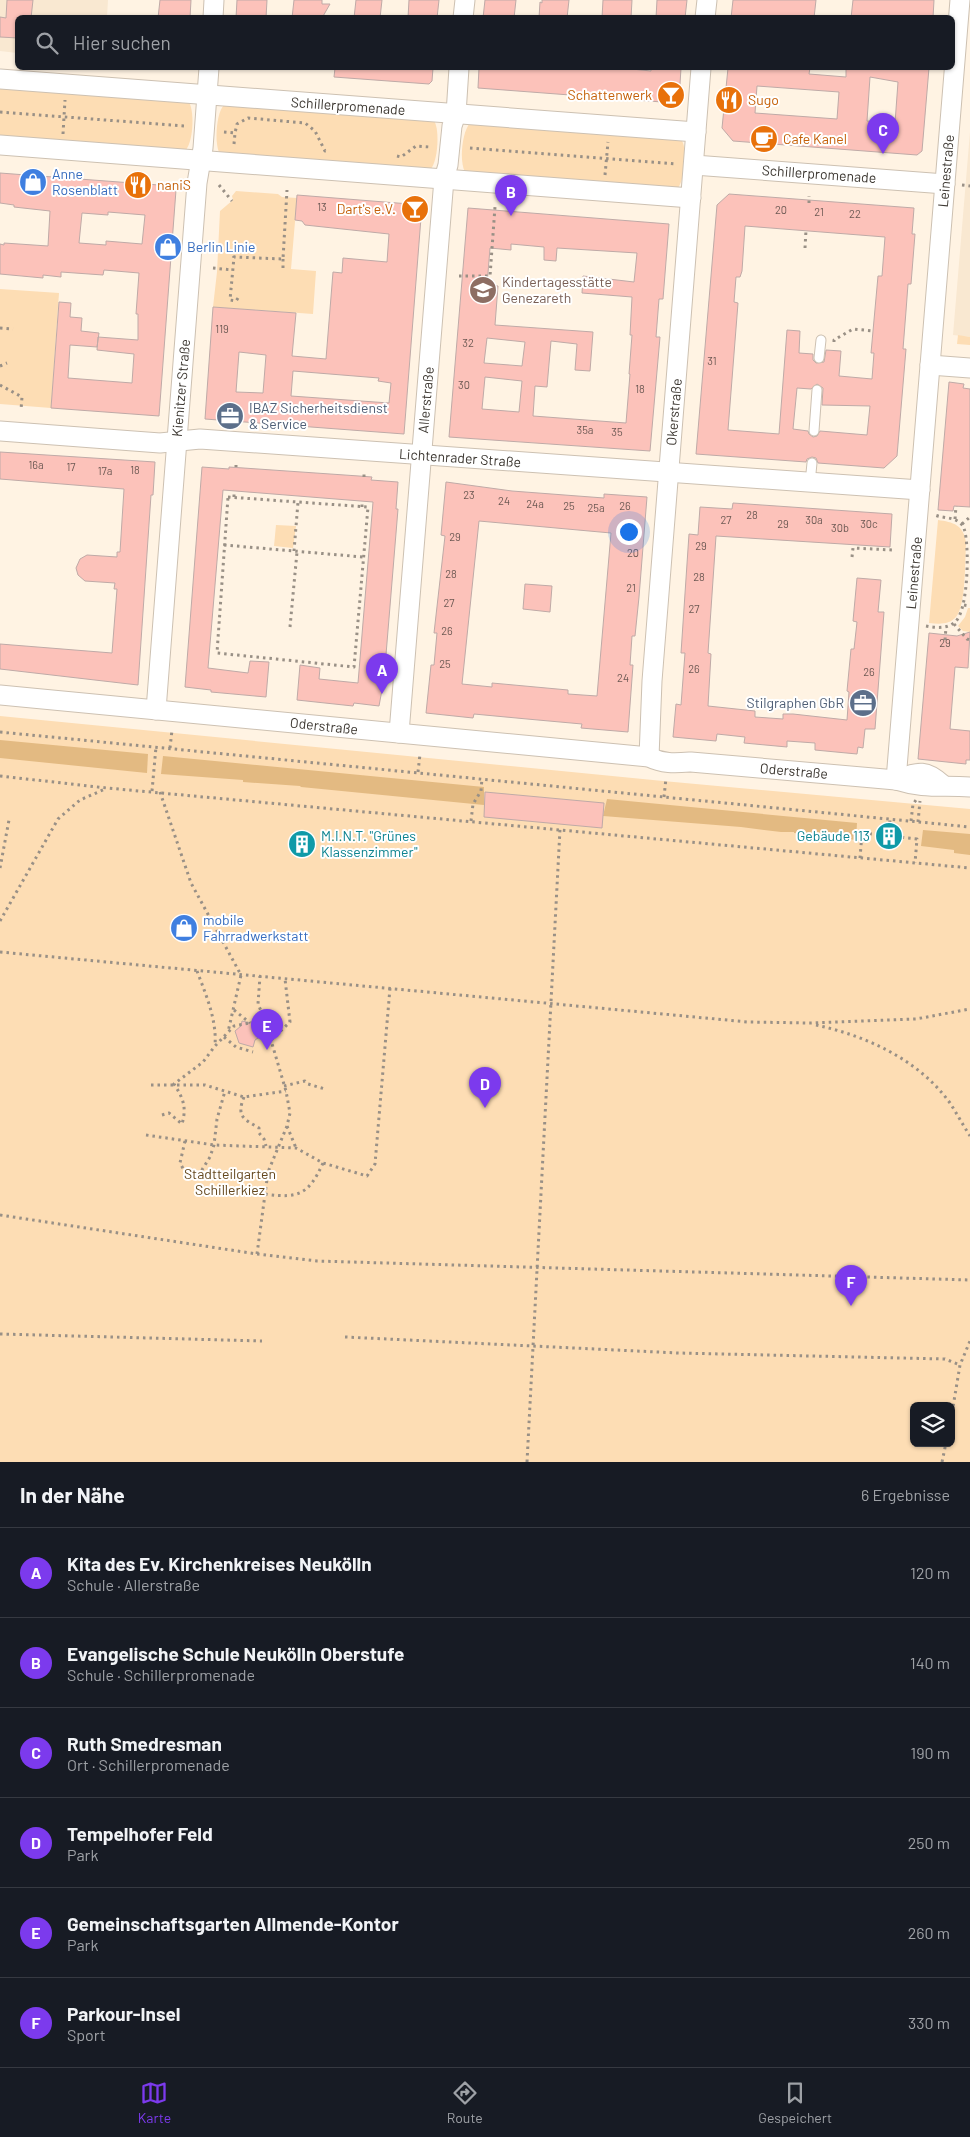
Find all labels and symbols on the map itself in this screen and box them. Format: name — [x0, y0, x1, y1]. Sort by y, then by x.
bar icon: Schattenwerk — [656, 80, 686, 110]
restaurant icon: Sugo — [714, 85, 744, 115]
place label: Schattenwerk — [568, 86, 652, 103]
place label: Sugo — [748, 91, 779, 108]
street label: Schillerpromenade — [290, 93, 406, 118]
pin: C — [867, 113, 899, 154]
cafe icon: Cafe Kanel — [749, 124, 779, 154]
place label: Cafe Kanel — [783, 130, 847, 147]
street label: Leinestraße — [934, 134, 957, 208]
street label: Schillerpromenade — [761, 161, 877, 186]
place label: Anne Rosenblatt — [52, 165, 118, 198]
shop icon: Anne Rosenblatt — [18, 167, 48, 197]
restaurant icon: naniS — [123, 170, 153, 200]
pin: B — [495, 175, 527, 216]
place label: naniS — [157, 176, 191, 193]
bar icon: Dart's e.V. — [400, 194, 430, 224]
house number: 13 — [317, 200, 327, 213]
place label: Dart's e.V. — [337, 200, 396, 217]
house number: 20 — [775, 203, 787, 216]
house number: 21 — [814, 205, 824, 218]
house number: 22 — [849, 207, 861, 220]
shop icon: Berlin Linie — [153, 232, 183, 262]
place label: Berlin Linie — [187, 238, 256, 255]
place label: Kindertagesstätte Genezareth — [502, 273, 612, 306]
school or university icon: Kindertagesstätte Genezareth — [468, 275, 498, 305]
house number: 119 — [215, 322, 229, 335]
house number: 32 — [462, 336, 474, 349]
street label: Kienitzer Straße — [168, 338, 193, 438]
house number: 31 — [707, 354, 717, 367]
street label: Allerstraße — [414, 366, 437, 434]
house number: 30 — [458, 378, 470, 391]
street label: Okerstraße — [662, 378, 685, 446]
house number: 18 — [635, 382, 645, 395]
place label: IBAZ Sicherheitsdienst & Service — [249, 399, 388, 432]
office icon: IBAZ Sicherheitsdienst & Service — [215, 401, 245, 431]
house number: 35a — [577, 423, 593, 436]
house number: 35 — [611, 425, 623, 438]
street label: Lichtenrader Straße — [398, 445, 522, 470]
house number: 16a — [28, 458, 44, 471]
house number: 17 — [66, 460, 76, 473]
house number: 18 — [130, 463, 140, 476]
house number: 17a — [98, 464, 112, 477]
house number: 23 — [463, 488, 475, 501]
house number: 24 — [498, 494, 510, 507]
house number: 24a — [526, 497, 544, 510]
house number: 25 — [563, 499, 575, 512]
house number: 26 — [619, 499, 631, 512]
house number: 25a — [587, 501, 605, 514]
house number: 28 — [746, 508, 758, 521]
house number: 27 — [720, 513, 732, 526]
house number: 30a — [805, 513, 823, 526]
house number: 29 — [777, 517, 789, 530]
house number: 30c — [860, 517, 878, 530]
your location — [616, 519, 642, 545]
house number: 30b — [831, 521, 849, 534]
house number: 29 — [449, 530, 461, 543]
street label: Leinestraße — [902, 536, 925, 610]
house number: 29 — [695, 539, 707, 552]
house number: 20 — [627, 546, 639, 559]
house number: 28 — [445, 567, 457, 580]
house number: 28 — [693, 570, 705, 583]
house number: 21 — [626, 581, 636, 594]
house number: 27 — [443, 596, 455, 609]
house number: 27 — [688, 602, 700, 615]
house number: 26 — [441, 624, 453, 637]
house number: 29 — [939, 636, 951, 649]
pin: A — [366, 653, 398, 694]
house number: 25 — [439, 657, 451, 670]
house number: 26 — [688, 662, 700, 675]
house number: 26 — [863, 665, 875, 678]
house number: 24 — [617, 671, 629, 684]
office icon: Stilgraphen GbR — [848, 688, 878, 718]
place label: Stilgraphen GbR — [746, 694, 844, 711]
street label: Oderstraße — [289, 713, 359, 738]
street label: Oderstraße — [759, 759, 829, 782]
building icon: Gebäude 113 — [874, 821, 904, 851]
place label: M.I.N.T. "Grünes Klassenzimmer" — [321, 827, 418, 860]
place label: Gebäude 113 — [797, 827, 870, 844]
building icon: M.I.N.T. "Grünes Klassenzimmer" — [287, 829, 317, 859]
place label: mobile Fahrradwerkstatt — [203, 911, 309, 944]
shop icon: mobile Fahrradwerkstatt — [169, 913, 199, 943]
pin: E — [251, 1009, 283, 1050]
pin: D — [469, 1067, 501, 1108]
park label: Stadtteilgarten Schillerkiez — [184, 1165, 276, 1198]
pin: F — [835, 1265, 867, 1306]

